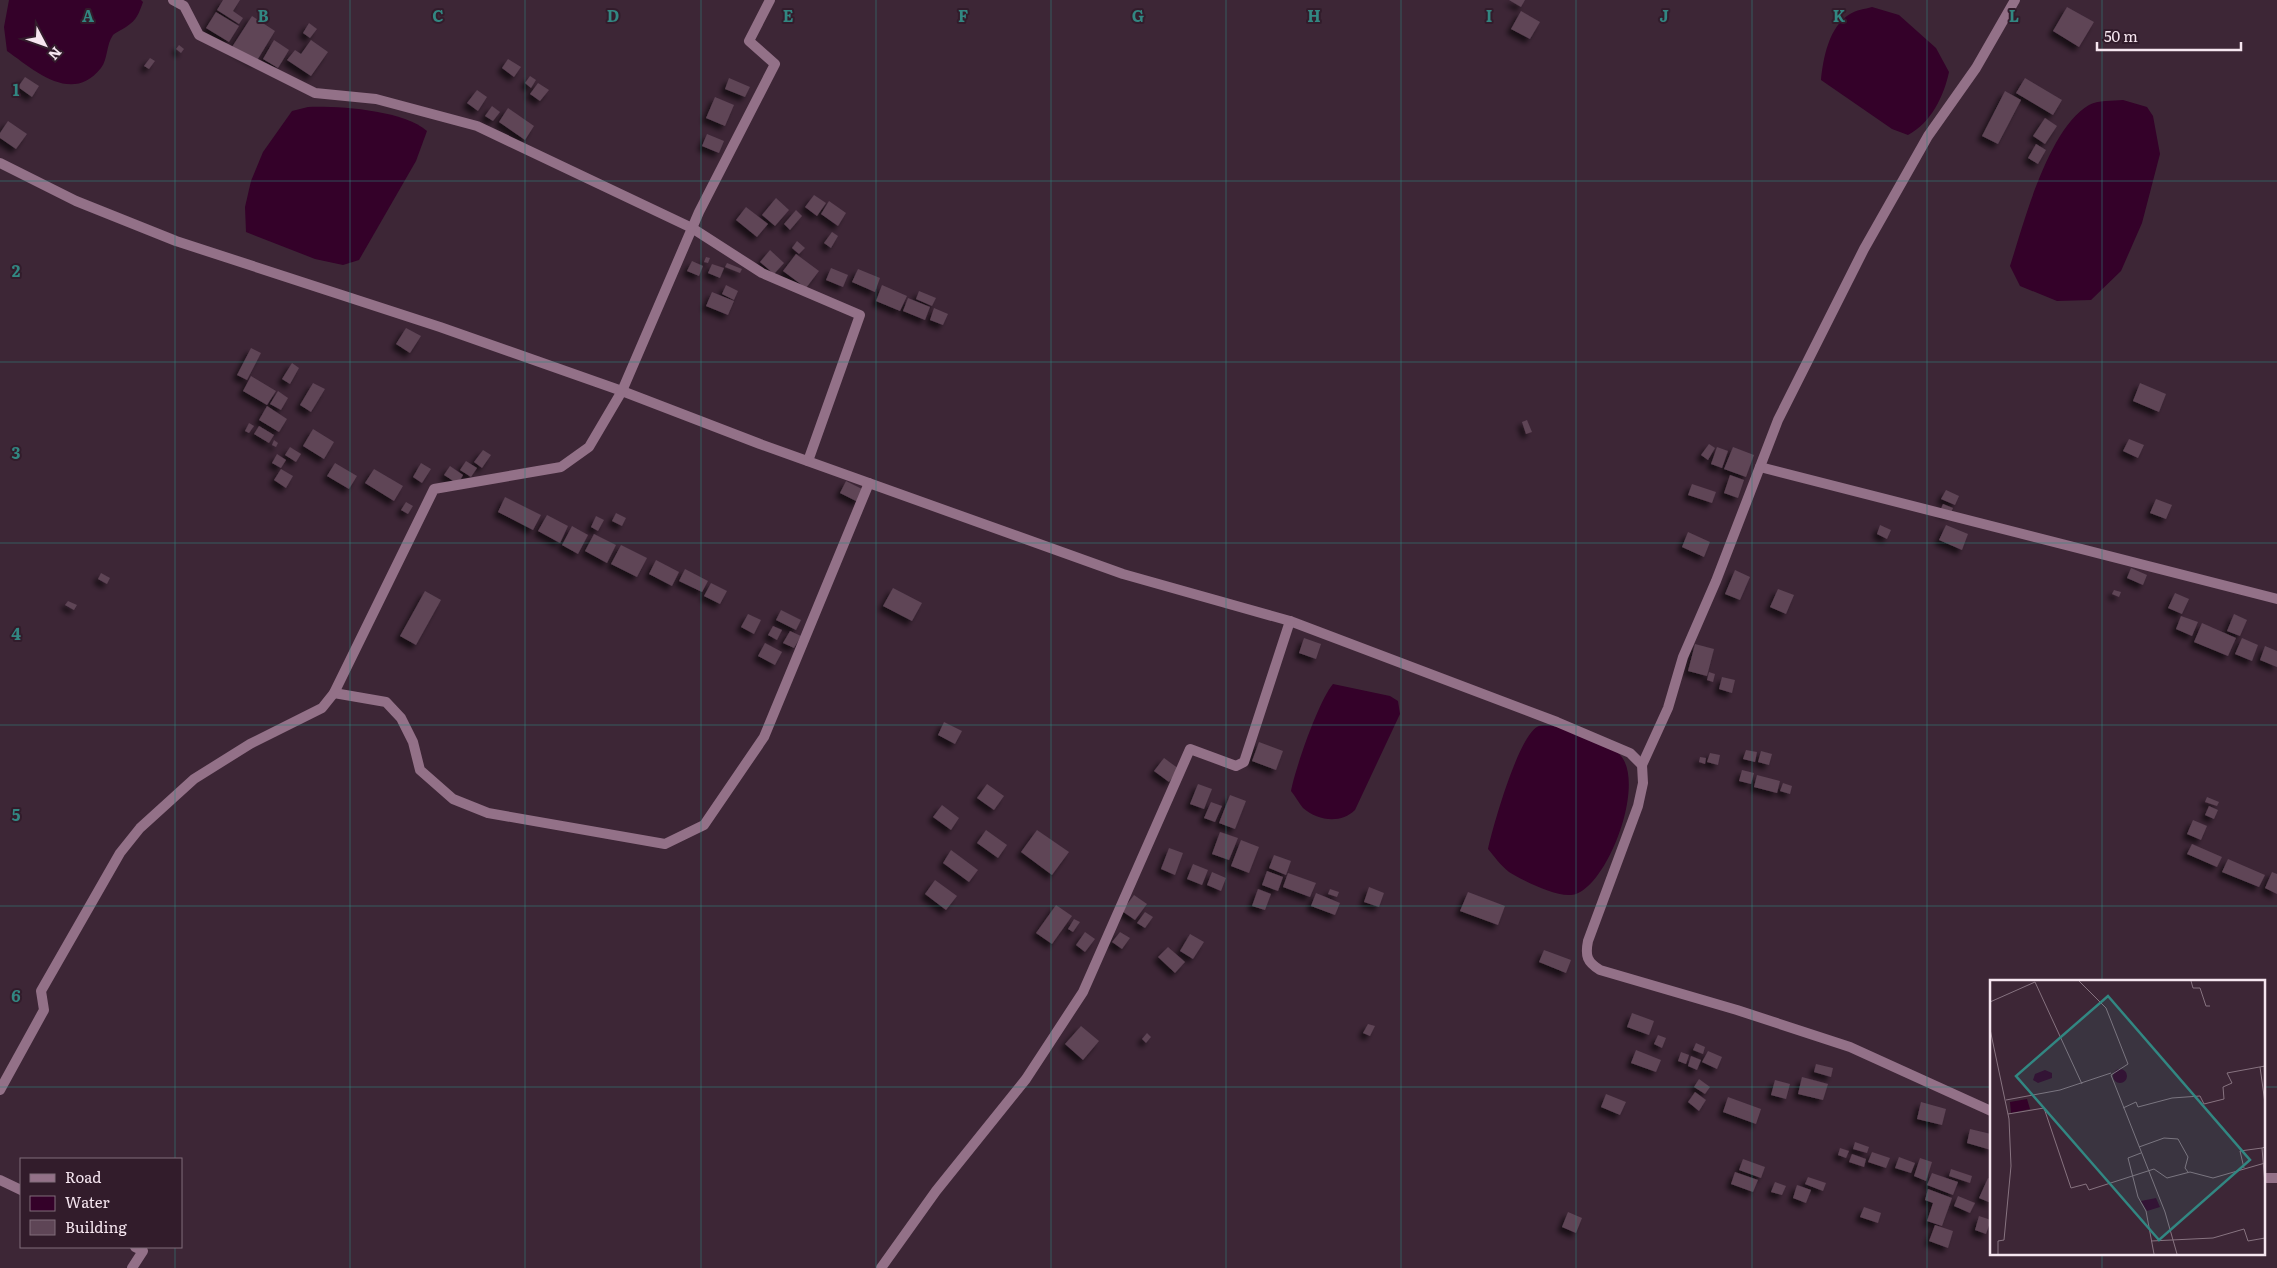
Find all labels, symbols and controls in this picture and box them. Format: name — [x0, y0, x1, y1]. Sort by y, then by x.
text: A — [82, 3, 94, 27]
text: B — [257, 3, 269, 27]
text: C — [432, 3, 444, 27]
text: D — [607, 3, 619, 27]
text: E — [783, 3, 794, 27]
text: F — [958, 3, 968, 27]
text: G — [1132, 3, 1144, 27]
text: H — [1307, 3, 1321, 27]
text: I — [1486, 3, 1492, 27]
text: J — [1659, 3, 1669, 27]
text: K — [1833, 3, 1846, 27]
text: L — [2009, 3, 2019, 27]
north arrow — [20, 20, 70, 70]
scale bar — [2097, 20, 2241, 52]
text: 50 m — [2104, 24, 2138, 47]
text: N — [44, 43, 67, 65]
text: 1 — [13, 77, 20, 101]
text: 2 — [12, 258, 21, 282]
text: 3 — [12, 440, 21, 464]
text: 4 — [11, 621, 21, 645]
text: 5 — [12, 802, 21, 826]
inset map — [1990, 980, 2264, 1256]
text: 6 — [11, 983, 21, 1007]
legend — [20, 1158, 182, 1248]
text: Road — [65, 1165, 101, 1188]
text: Water — [65, 1190, 110, 1213]
text: Building — [65, 1215, 127, 1238]

